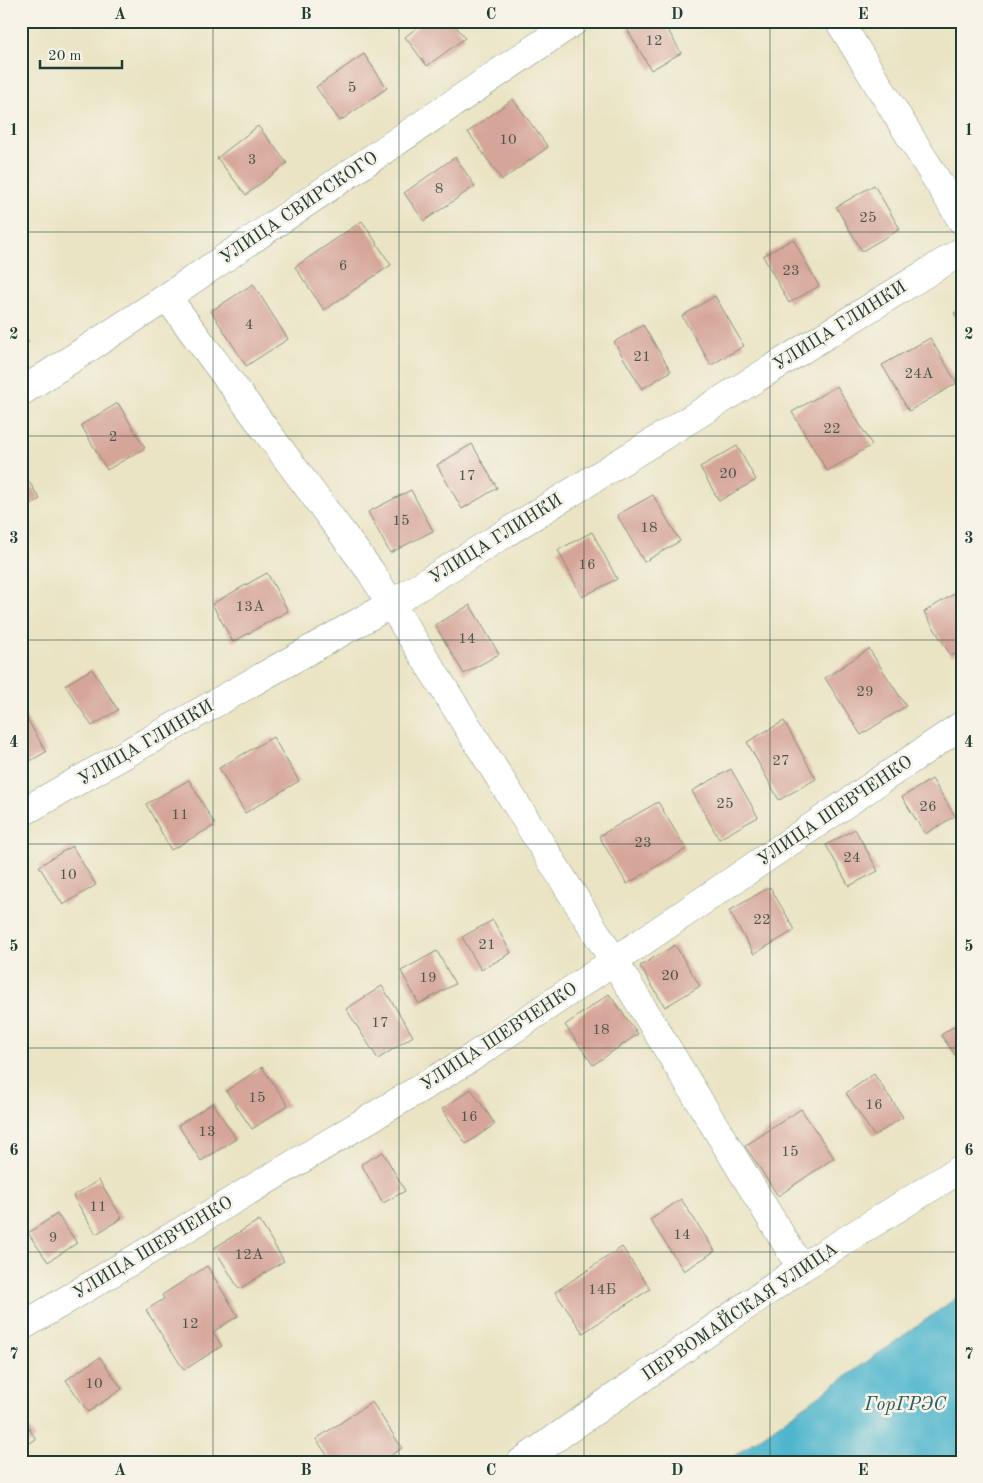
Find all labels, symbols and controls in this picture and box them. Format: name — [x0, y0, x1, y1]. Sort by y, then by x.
text: A — [114, 7, 126, 23]
text: B — [300, 7, 312, 23]
text: C — [486, 7, 496, 23]
text: D — [671, 7, 683, 23]
text: E — [857, 7, 869, 23]
house number: 12 — [645, 34, 663, 49]
scale bar — [40, 38, 122, 70]
text: 20 m — [48, 49, 82, 64]
house number: 5 — [348, 81, 356, 96]
text: 1 — [9, 123, 19, 139]
text: 1 — [964, 123, 974, 139]
house number: 10 — [499, 133, 517, 148]
street label: УЛИЦА СВИРСКОГО — [217, 149, 381, 267]
house number: 3 — [248, 153, 256, 168]
house number: 8 — [435, 182, 443, 197]
house number: 25 — [859, 211, 877, 226]
house number: 6 — [339, 259, 347, 274]
house number: 23 — [782, 264, 800, 279]
street label: УЛИЦА ГЛИНКИ — [770, 278, 910, 374]
house number: 4 — [245, 318, 253, 333]
text: 2 — [9, 327, 19, 343]
text: 2 — [964, 327, 974, 343]
house number: 21 — [633, 350, 651, 365]
house number: 24А — [905, 367, 934, 382]
house number: 22 — [823, 422, 841, 437]
house number: 2 — [109, 430, 117, 445]
house number: 20 — [719, 467, 737, 482]
house number: 17 — [458, 469, 476, 484]
street label: УЛИЦА ГЛИНКИ — [426, 491, 566, 587]
house number: 15 — [392, 514, 410, 529]
house number: 18 — [640, 521, 658, 536]
text: 3 — [9, 531, 19, 547]
text: 3 — [964, 531, 974, 547]
house number: 16 — [578, 558, 596, 573]
house number: 13А — [236, 600, 265, 615]
house number: 14 — [458, 632, 476, 647]
house number: 29 — [856, 685, 874, 700]
street label: УЛИЦА ГЛИНКИ — [75, 697, 217, 789]
text: 4 — [9, 735, 19, 751]
text: 4 — [964, 735, 974, 751]
street label: УЛИЦА ШЕВЧЕНКО — [754, 753, 916, 869]
house number: 27 — [772, 754, 790, 769]
house number: 25 — [716, 797, 734, 812]
house number: 26 — [919, 800, 937, 815]
house number: 11 — [171, 808, 189, 823]
house number: 23 — [634, 836, 652, 851]
house number: 24 — [843, 851, 861, 866]
house number: 10 — [59, 868, 77, 883]
house number: 22 — [753, 913, 771, 928]
house number: 21 — [478, 938, 496, 953]
text: 5 — [9, 939, 19, 955]
text: 5 — [964, 939, 974, 955]
house number: 20 — [661, 969, 679, 984]
house number: 19 — [419, 971, 437, 986]
street label: УЛИЦА ШЕВЧЕНКО — [418, 980, 580, 1094]
house number: 17 — [371, 1016, 389, 1031]
house number: 18 — [592, 1023, 610, 1038]
house number: 15 — [248, 1091, 266, 1106]
house number: 16 — [865, 1098, 883, 1113]
house number: 16 — [460, 1110, 478, 1125]
house number: 13 — [198, 1125, 216, 1140]
text: 6 — [9, 1143, 19, 1159]
text: 6 — [964, 1143, 974, 1159]
house number: 15 — [781, 1145, 799, 1160]
street label: УЛИЦА ШЕВЧЕНКО — [70, 1193, 236, 1303]
house number: 11 — [89, 1200, 107, 1215]
house number: 14 — [673, 1228, 691, 1243]
house number: 9 — [49, 1231, 57, 1246]
street label: ПЕРВОМАЙСКАЯ УЛИЦА — [637, 1236, 841, 1384]
house number: 12А — [235, 1248, 264, 1263]
house number: 14Б — [588, 1283, 616, 1298]
house number: 12 — [181, 1317, 199, 1332]
text: 7 — [9, 1347, 19, 1363]
text: 7 — [964, 1347, 974, 1363]
house number: 10 — [85, 1377, 103, 1392]
water label: ГорГРЭС — [863, 1396, 947, 1415]
text: A — [114, 1463, 126, 1479]
text: B — [300, 1463, 312, 1479]
text: C — [486, 1463, 496, 1479]
text: D — [671, 1463, 683, 1479]
text: E — [857, 1463, 869, 1479]

